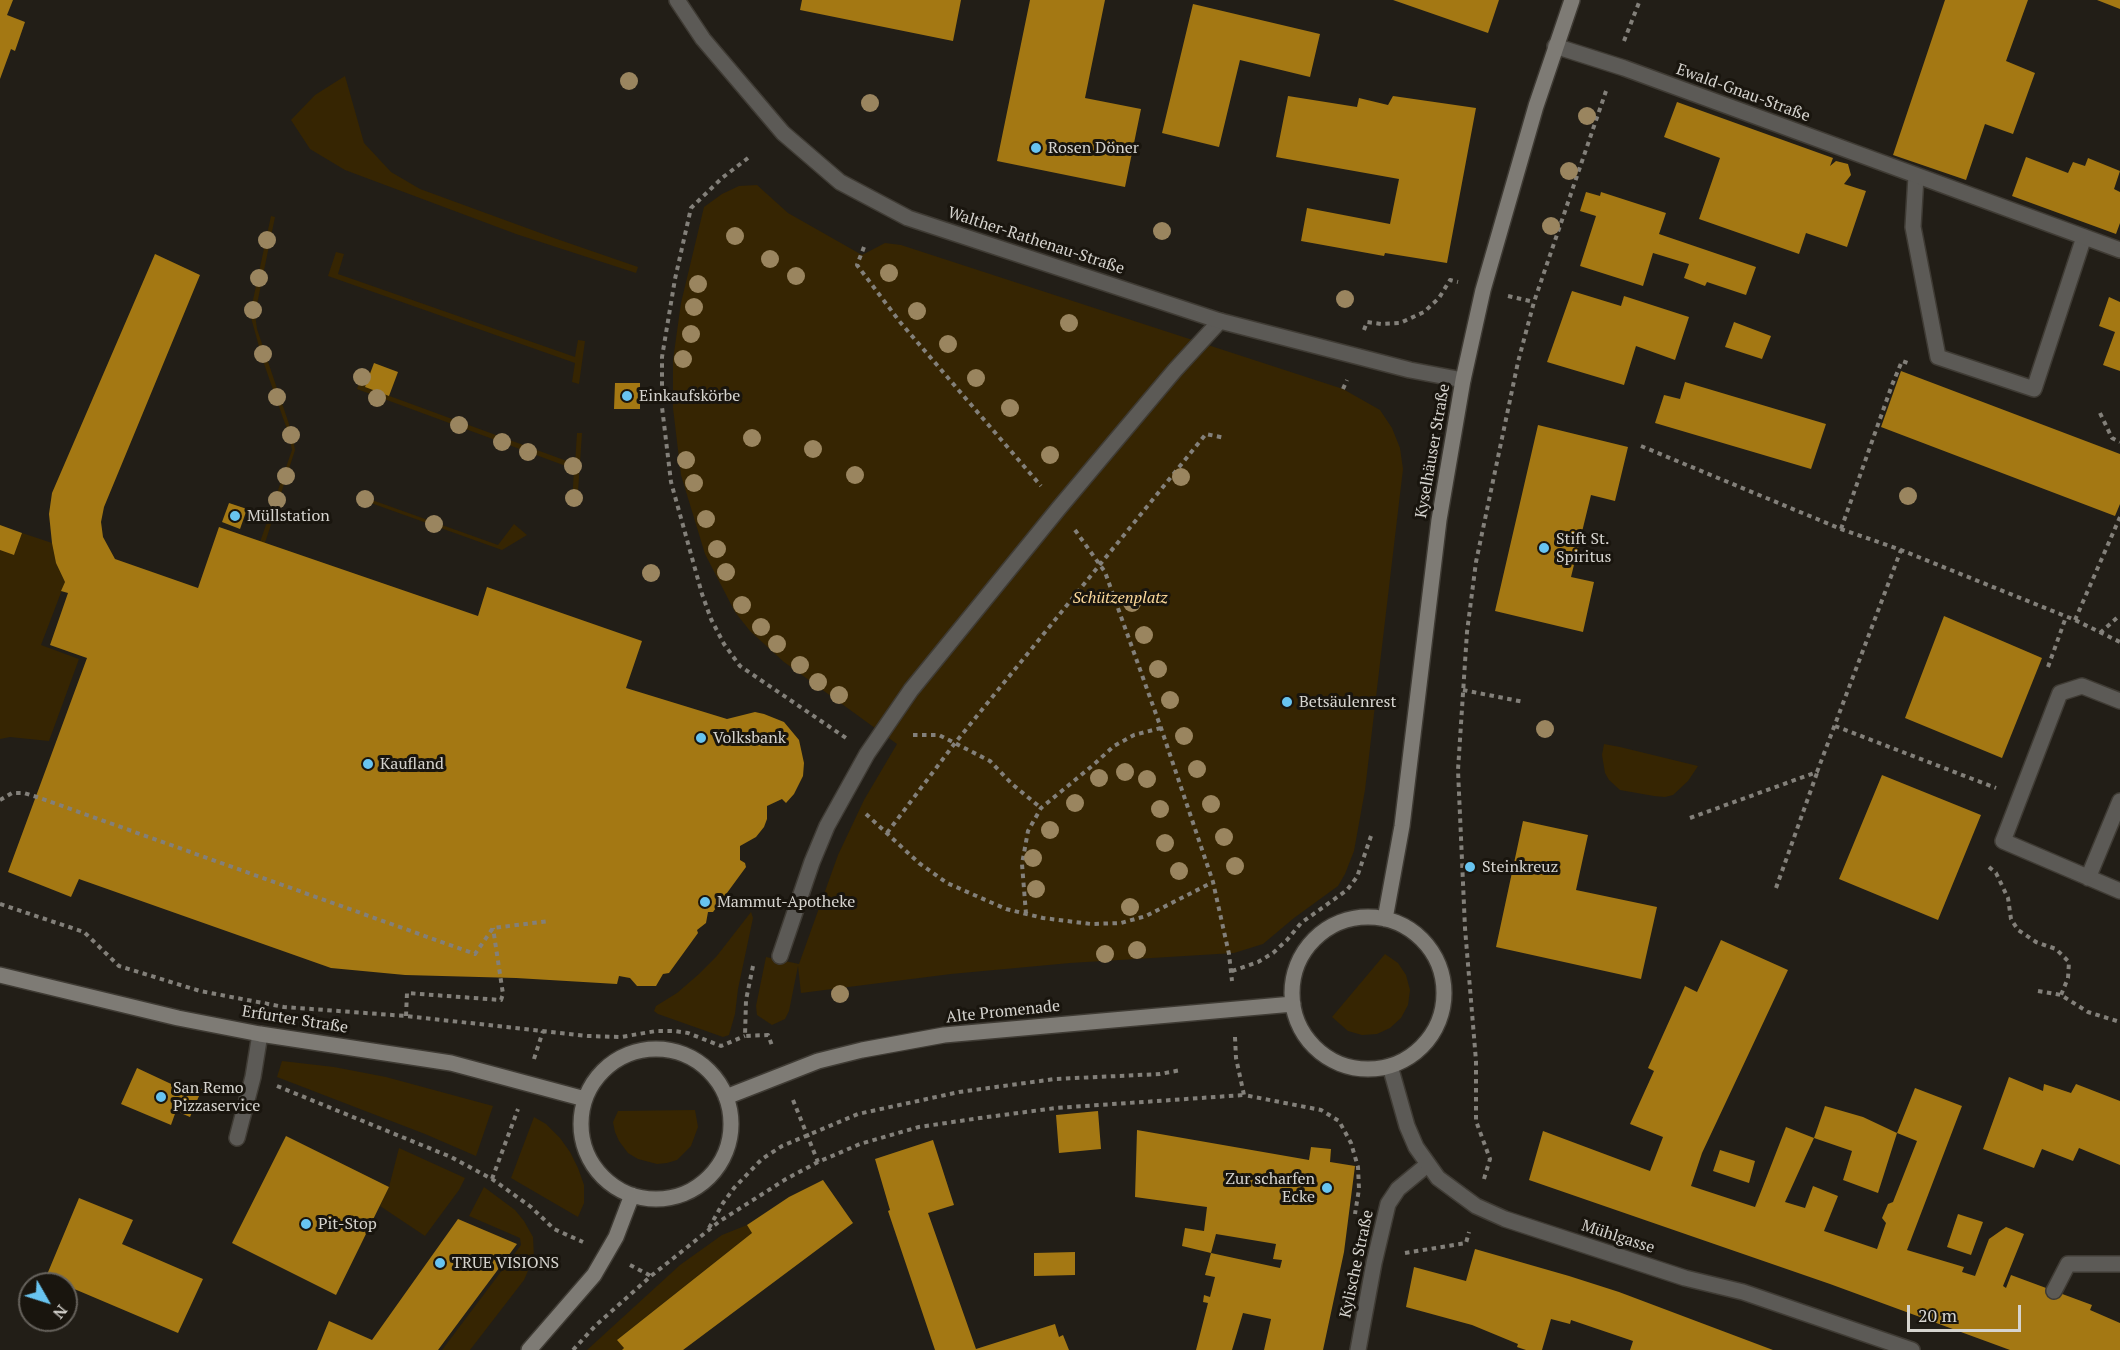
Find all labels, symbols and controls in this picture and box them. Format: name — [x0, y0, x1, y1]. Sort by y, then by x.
street label: Ewald-Gnau-Straße — [1673, 60, 1813, 126]
place label: Rosen Döner — [1048, 138, 1139, 158]
marker: Rosen Döner — [1029, 141, 1043, 155]
street label: Walther-Rathenau-Straße — [945, 203, 1127, 279]
street label: Kyselhäuser Straße — [1412, 382, 1454, 520]
place label: Einkaufskörbe — [639, 386, 740, 406]
marker: Einkaufskörbe — [620, 389, 634, 403]
place label: Müllstation — [247, 506, 330, 526]
marker: Müllstation — [228, 509, 242, 523]
place label: Stift St. Spiritus — [1556, 529, 1611, 567]
marker: Stift St. Spiritus — [1537, 541, 1551, 555]
park label: Schützenplatz — [1072, 588, 1168, 608]
place label: Betsäulenrest — [1299, 692, 1396, 712]
marker: Betsäulenrest — [1280, 695, 1294, 709]
place label: Volksbank — [713, 728, 786, 748]
marker: Volksbank — [694, 731, 708, 745]
place label: Kaufland — [380, 754, 444, 774]
marker: Kaufland — [361, 757, 375, 771]
place label: Steinkreuz — [1482, 857, 1558, 877]
marker: Steinkreuz — [1463, 860, 1477, 874]
place label: Mammut-Apotheke — [717, 892, 855, 912]
marker: Mammut-Apotheke — [698, 895, 712, 909]
street label: Alte Promenade — [945, 996, 1061, 1028]
street label: Erfurter Straße — [241, 1002, 349, 1038]
place label: San Remo Pizzaservice — [173, 1078, 260, 1116]
marker: San Remo Pizzaservice — [154, 1090, 168, 1104]
place label: Zur scharfen Ecke — [1225, 1169, 1315, 1207]
marker: Zur scharfen Ecke — [1320, 1181, 1334, 1195]
street label: Kylische Straße — [1336, 1208, 1378, 1320]
place label: Pit-Stop — [318, 1214, 377, 1234]
street label: Mühlgasse — [1579, 1216, 1657, 1258]
marker: Pit-Stop — [299, 1217, 313, 1231]
place label: TRUE VISIONS — [452, 1253, 559, 1273]
marker: TRUE VISIONS — [433, 1256, 447, 1270]
north arrow — [18, 1272, 78, 1332]
scale bar — [1910, 1293, 2024, 1331]
text: N — [48, 1300, 73, 1324]
text: 20 m — [1918, 1303, 1957, 1327]

